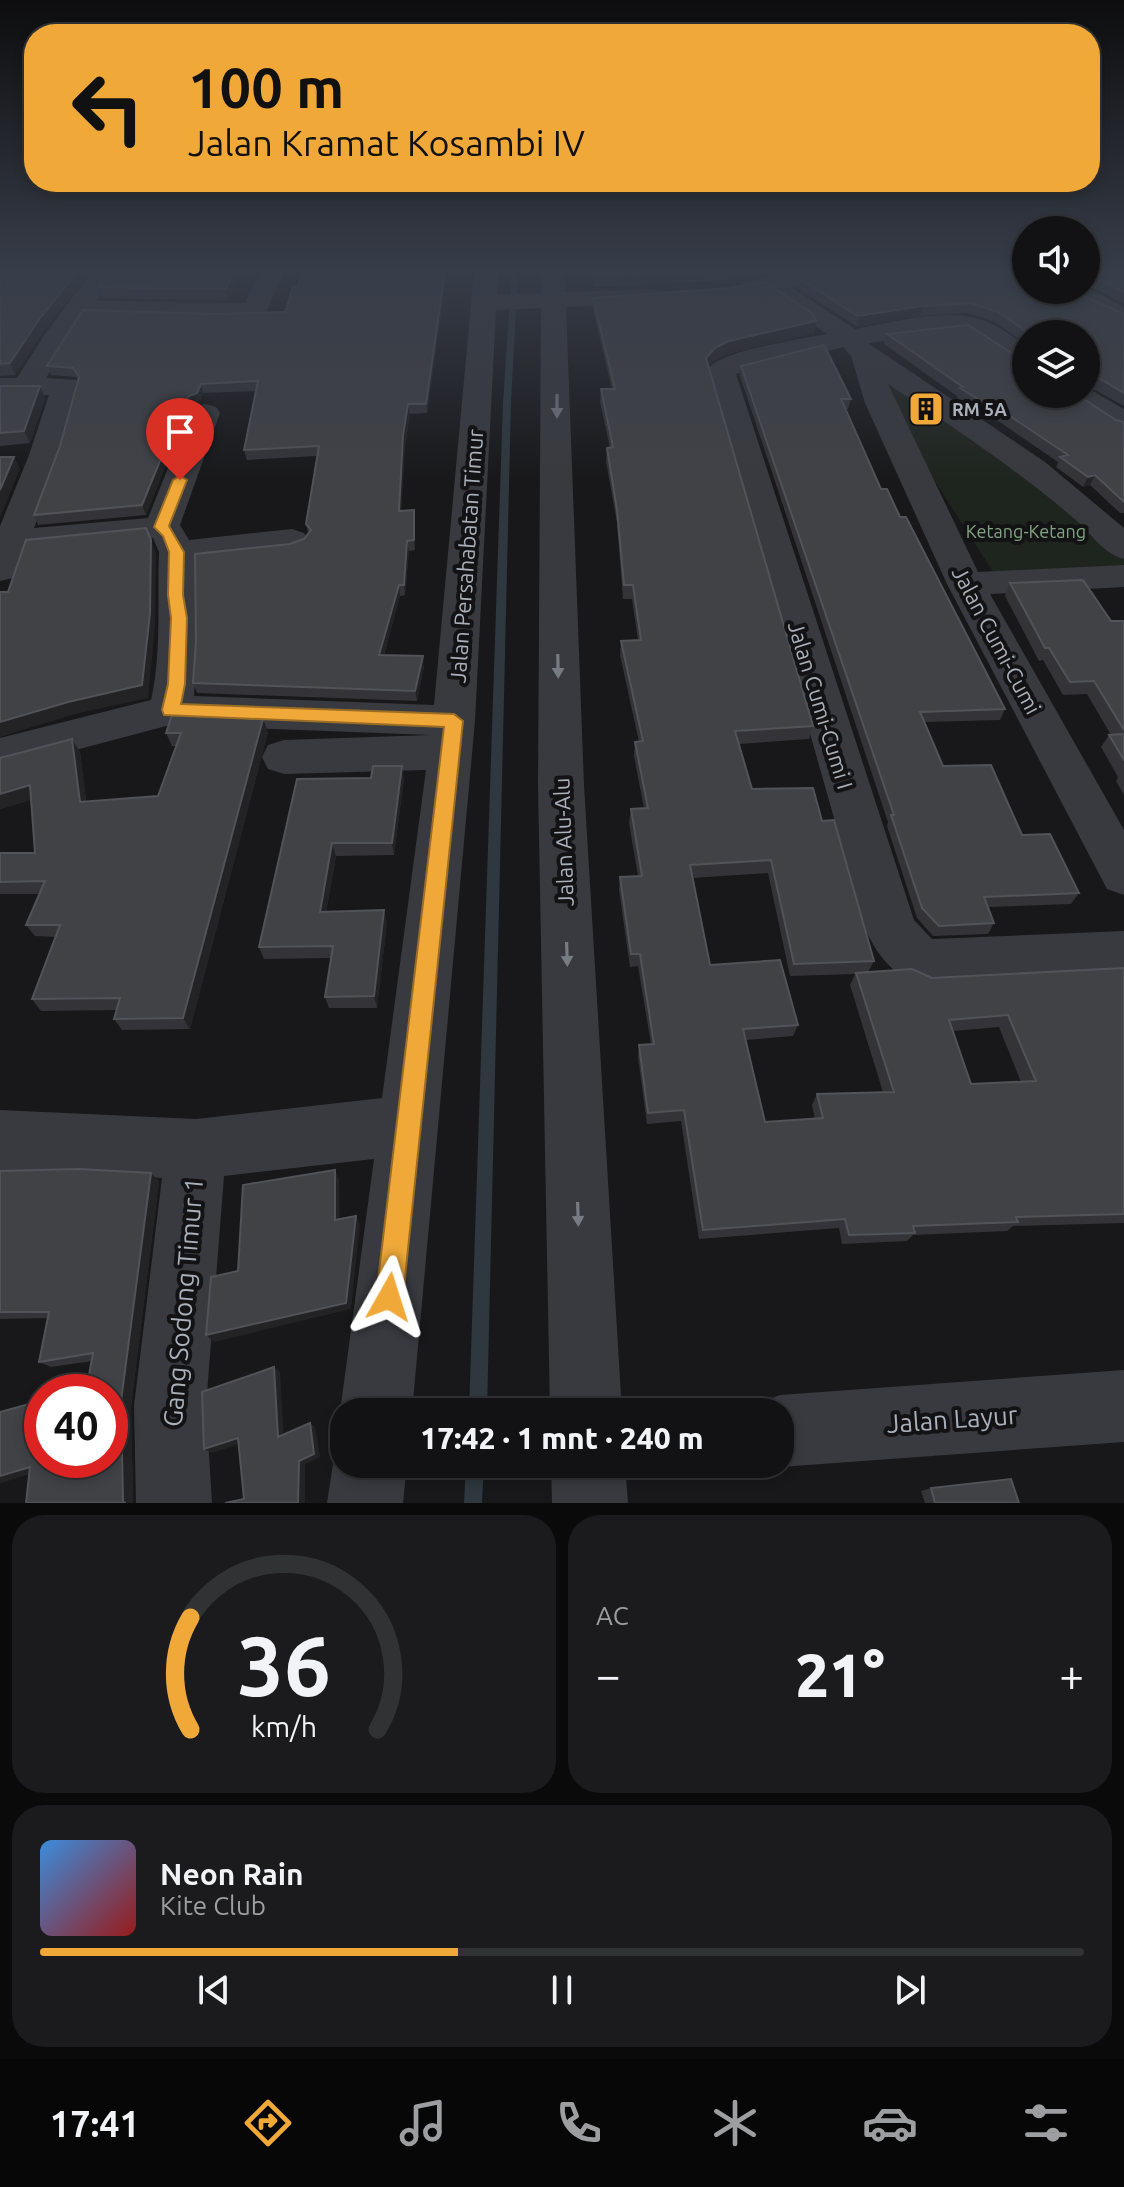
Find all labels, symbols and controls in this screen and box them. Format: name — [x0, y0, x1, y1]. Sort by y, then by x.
icon: left — [56, 56, 160, 160]
text: 100 m — [188, 56, 344, 119]
text: Jalan Kramat Kosambi IV — [188, 122, 585, 163]
map controls — [1012, 216, 1100, 408]
button: sound — [1012, 216, 1100, 304]
button: layers — [1012, 320, 1100, 408]
building icon: RM 5A — [907, 390, 945, 428]
one-way arrow — [551, 394, 563, 419]
pin — [146, 398, 214, 480]
place label: RM 5A — [952, 399, 1007, 419]
icon: arrive — [158, 410, 202, 454]
street label: Jalan Persahabatan Timur — [445, 428, 487, 684]
park label: Ketang-Ketang — [966, 521, 1086, 541]
street label: Jalan Cumi-Cumi — [948, 562, 1046, 718]
street label: Jalan Cumi-Cumi I — [784, 618, 858, 792]
one-way arrow — [551, 654, 564, 679]
street label: Jalan Alu-Alu — [548, 777, 578, 907]
one-way arrow — [561, 942, 574, 967]
street label: Gang Sodong Timur 1 — [158, 1176, 208, 1428]
one-way arrow — [571, 1202, 584, 1227]
position arrow — [347, 1255, 431, 1339]
speed limit sign: 40 — [24, 1374, 128, 1478]
street label: Jalan Layur — [886, 1400, 1019, 1438]
text: 17:42 · 1 mnt · 240 m — [420, 1421, 704, 1455]
text: AC — [596, 1601, 629, 1630]
text: 36 — [237, 1618, 331, 1712]
text: 21° — [795, 1641, 885, 1708]
text: − — [596, 1650, 621, 1699]
text: + — [1059, 1650, 1084, 1699]
text: km/h — [251, 1710, 317, 1742]
text: Neon Rain — [160, 1857, 304, 1891]
text: Kite Club — [160, 1891, 266, 1920]
icon: previous — [192, 1968, 236, 2012]
icon: pause — [540, 1968, 584, 2012]
icon: next — [888, 1968, 932, 2012]
icon: directions — [240, 2095, 296, 2151]
icon: music — [395, 2095, 451, 2151]
icon: phone — [551, 2095, 607, 2151]
icon: climate — [707, 2095, 763, 2151]
icon: car — [862, 2095, 918, 2151]
icon: filters — [1018, 2095, 1074, 2151]
text: 17:41 — [50, 2103, 140, 2144]

